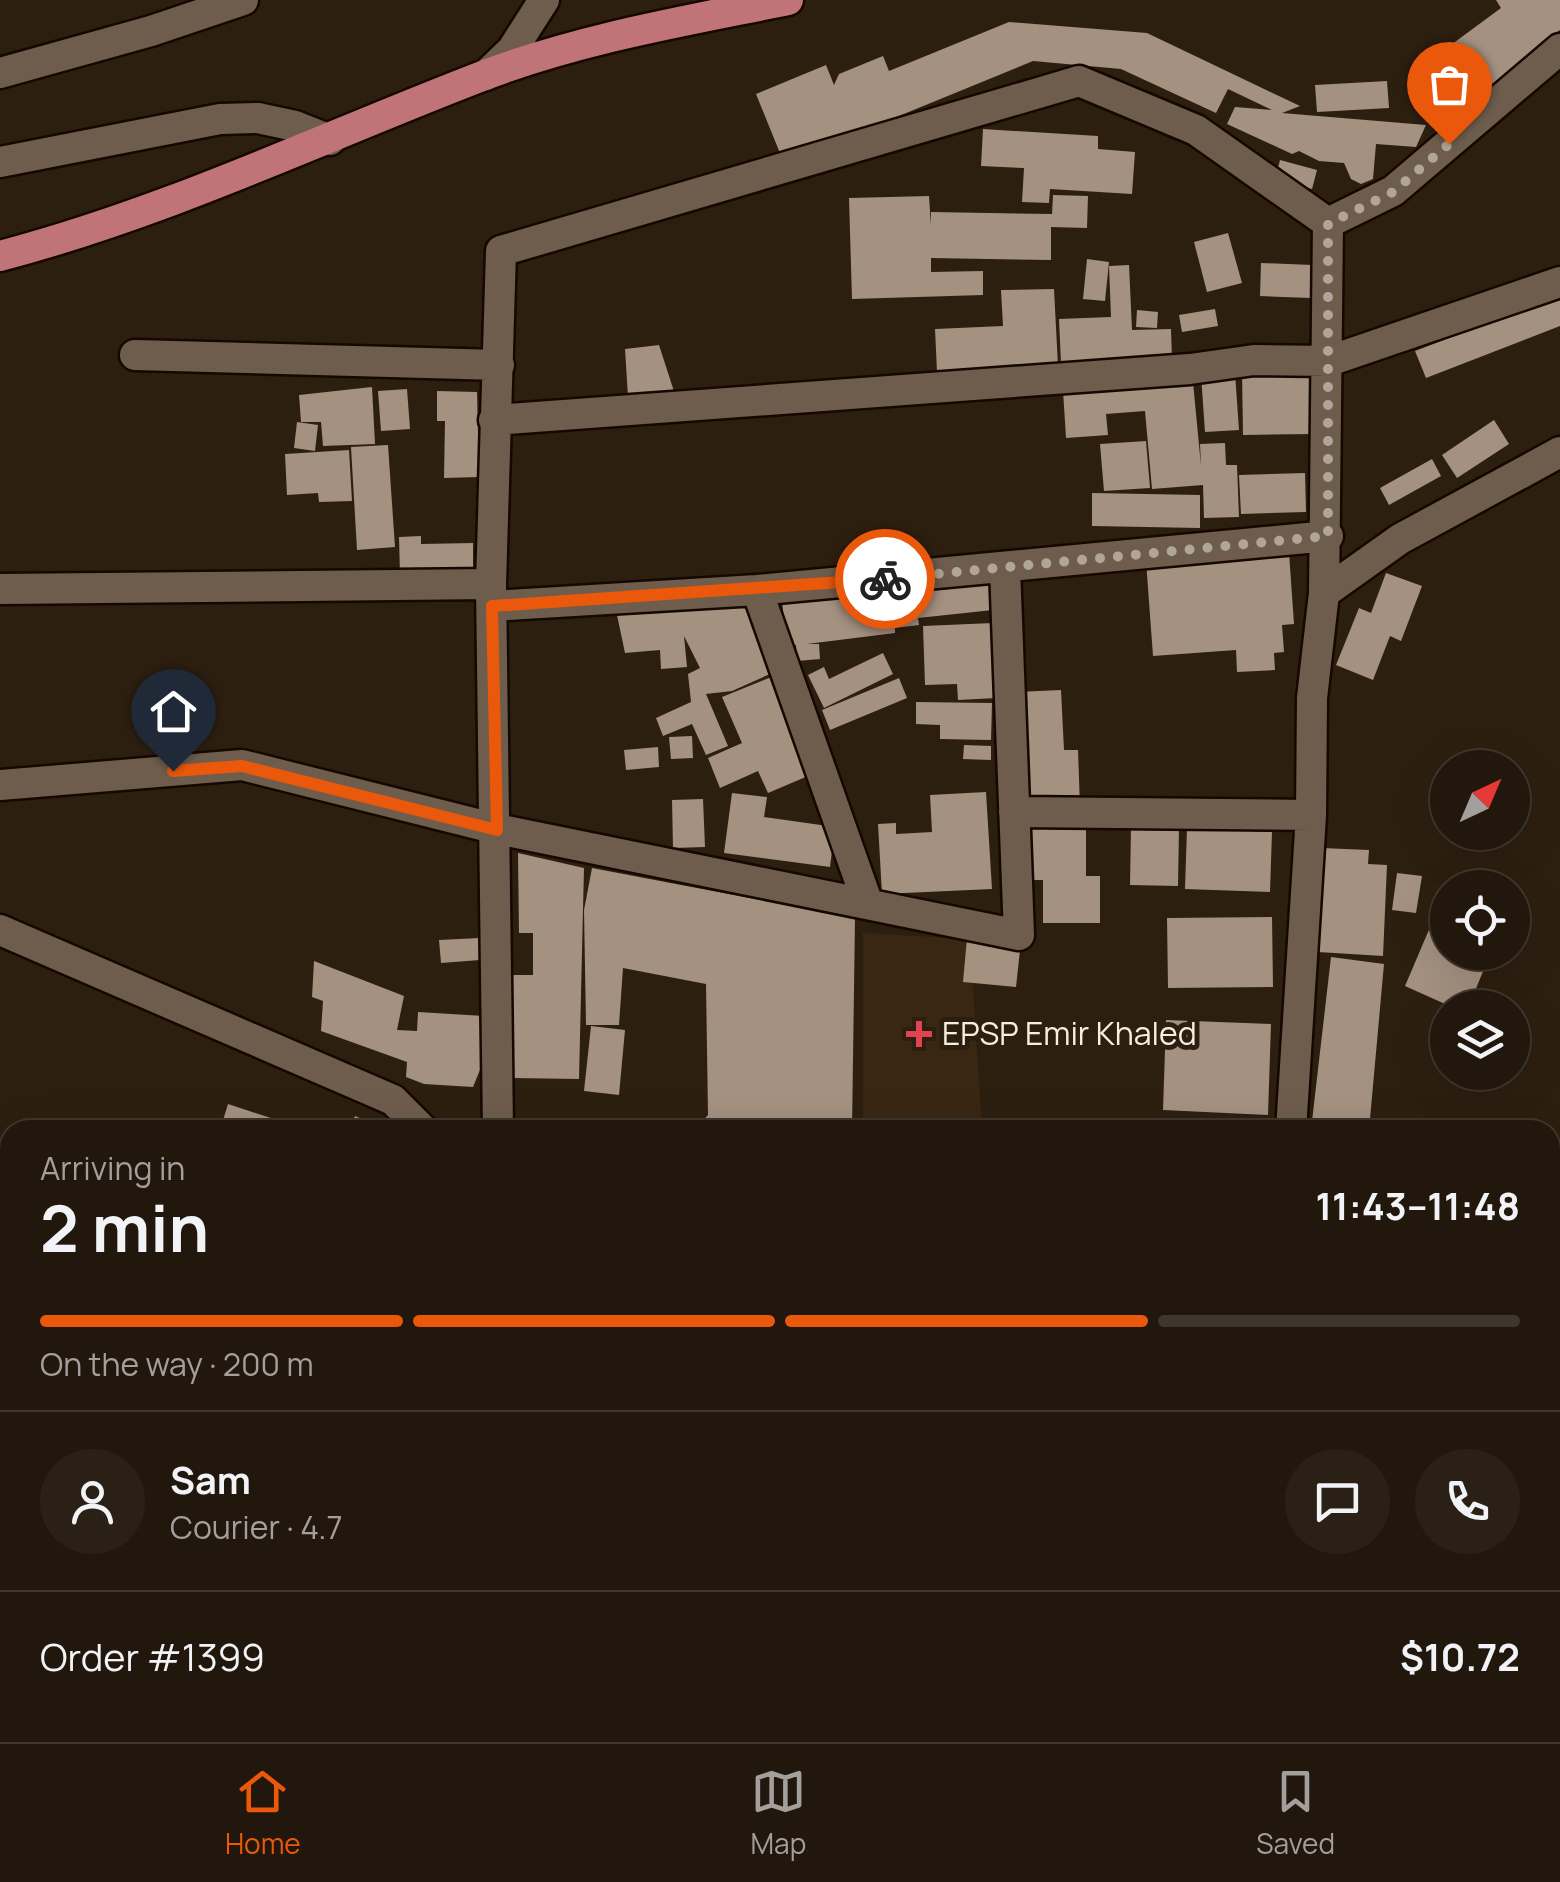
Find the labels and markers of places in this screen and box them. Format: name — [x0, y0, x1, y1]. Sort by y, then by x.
pin — [1407, 42, 1492, 145]
pin — [131, 669, 216, 772]
place label: EPSP Emir Khaled — [942, 1011, 1197, 1055]
marker: EPSP Emir Khaled — [906, 1021, 932, 1047]

